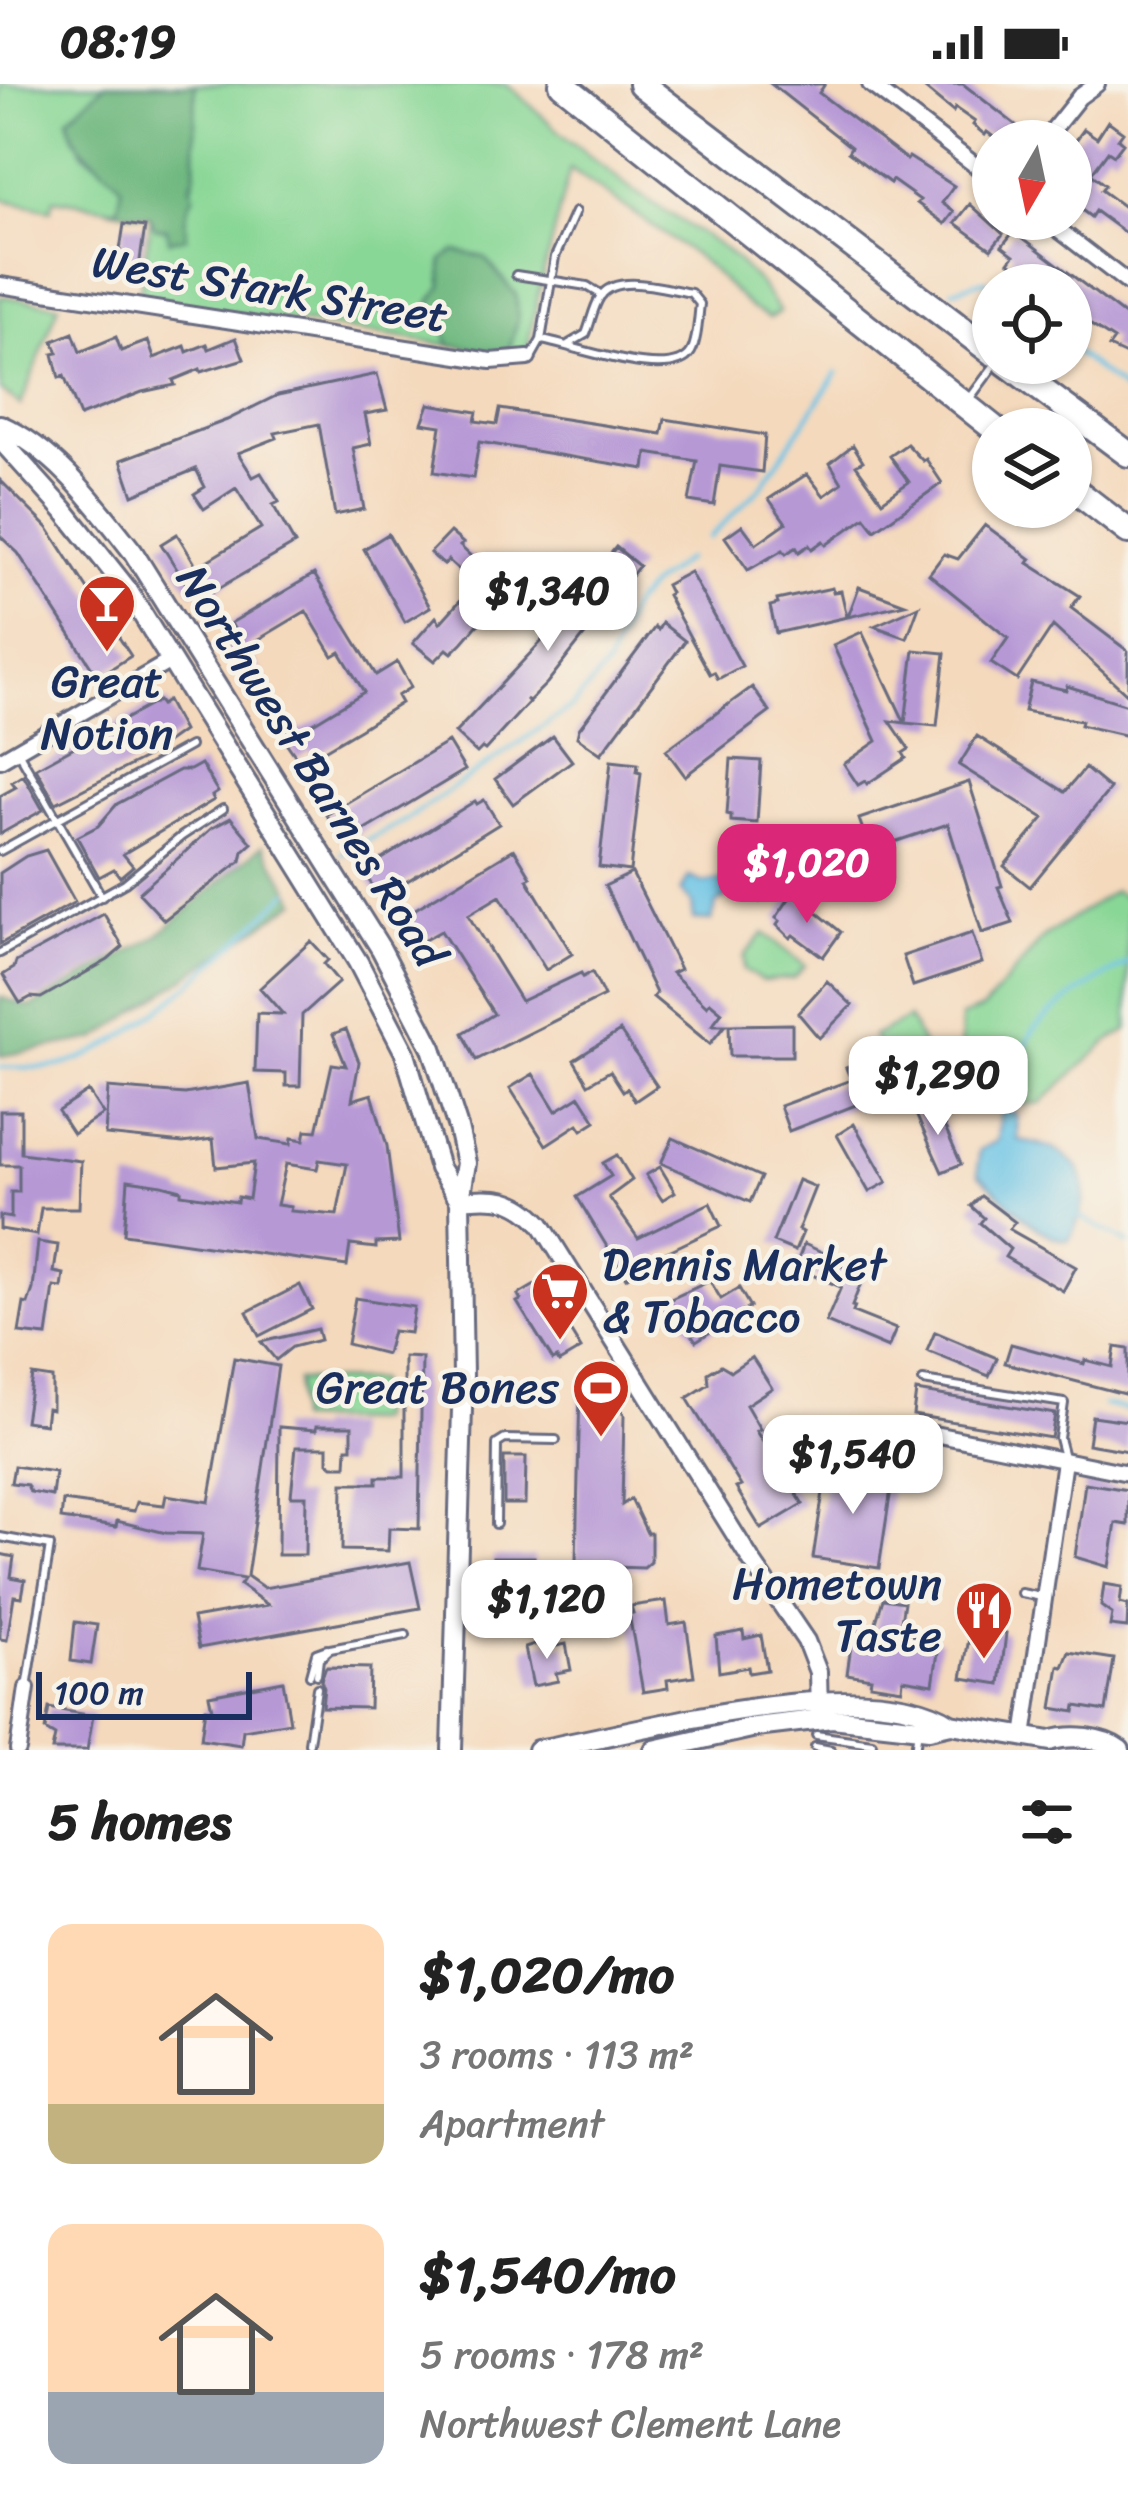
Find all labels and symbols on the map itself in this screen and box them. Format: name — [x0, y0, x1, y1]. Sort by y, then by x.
north arrow — [972, 120, 1092, 240]
street label: West Stark Street — [86, 221, 454, 357]
street label: Northwest Barnes Road — [154, 548, 470, 987]
pin: $1,340 — [450, 552, 646, 654]
bar icon: Great Notion — [76, 572, 138, 654]
place label: Great Notion — [41, 642, 173, 774]
pin: $1,020 — [709, 824, 905, 926]
pin: $1,290 — [840, 1036, 1036, 1138]
place label: Dennis Market & Tobacco — [602, 1225, 888, 1357]
supermarket icon: Dennis Market & Tobacco — [529, 1260, 591, 1342]
place label: Great Bones — [316, 1348, 559, 1428]
sports icon: Great Bones — [570, 1357, 632, 1439]
pin: $1,540 — [755, 1415, 951, 1517]
place label: Hometown Taste — [732, 1544, 942, 1676]
pin: $1,120 — [449, 1560, 645, 1662]
restaurant icon: Hometown Taste — [953, 1579, 1015, 1661]
scale bar — [36, 1666, 252, 1719]

